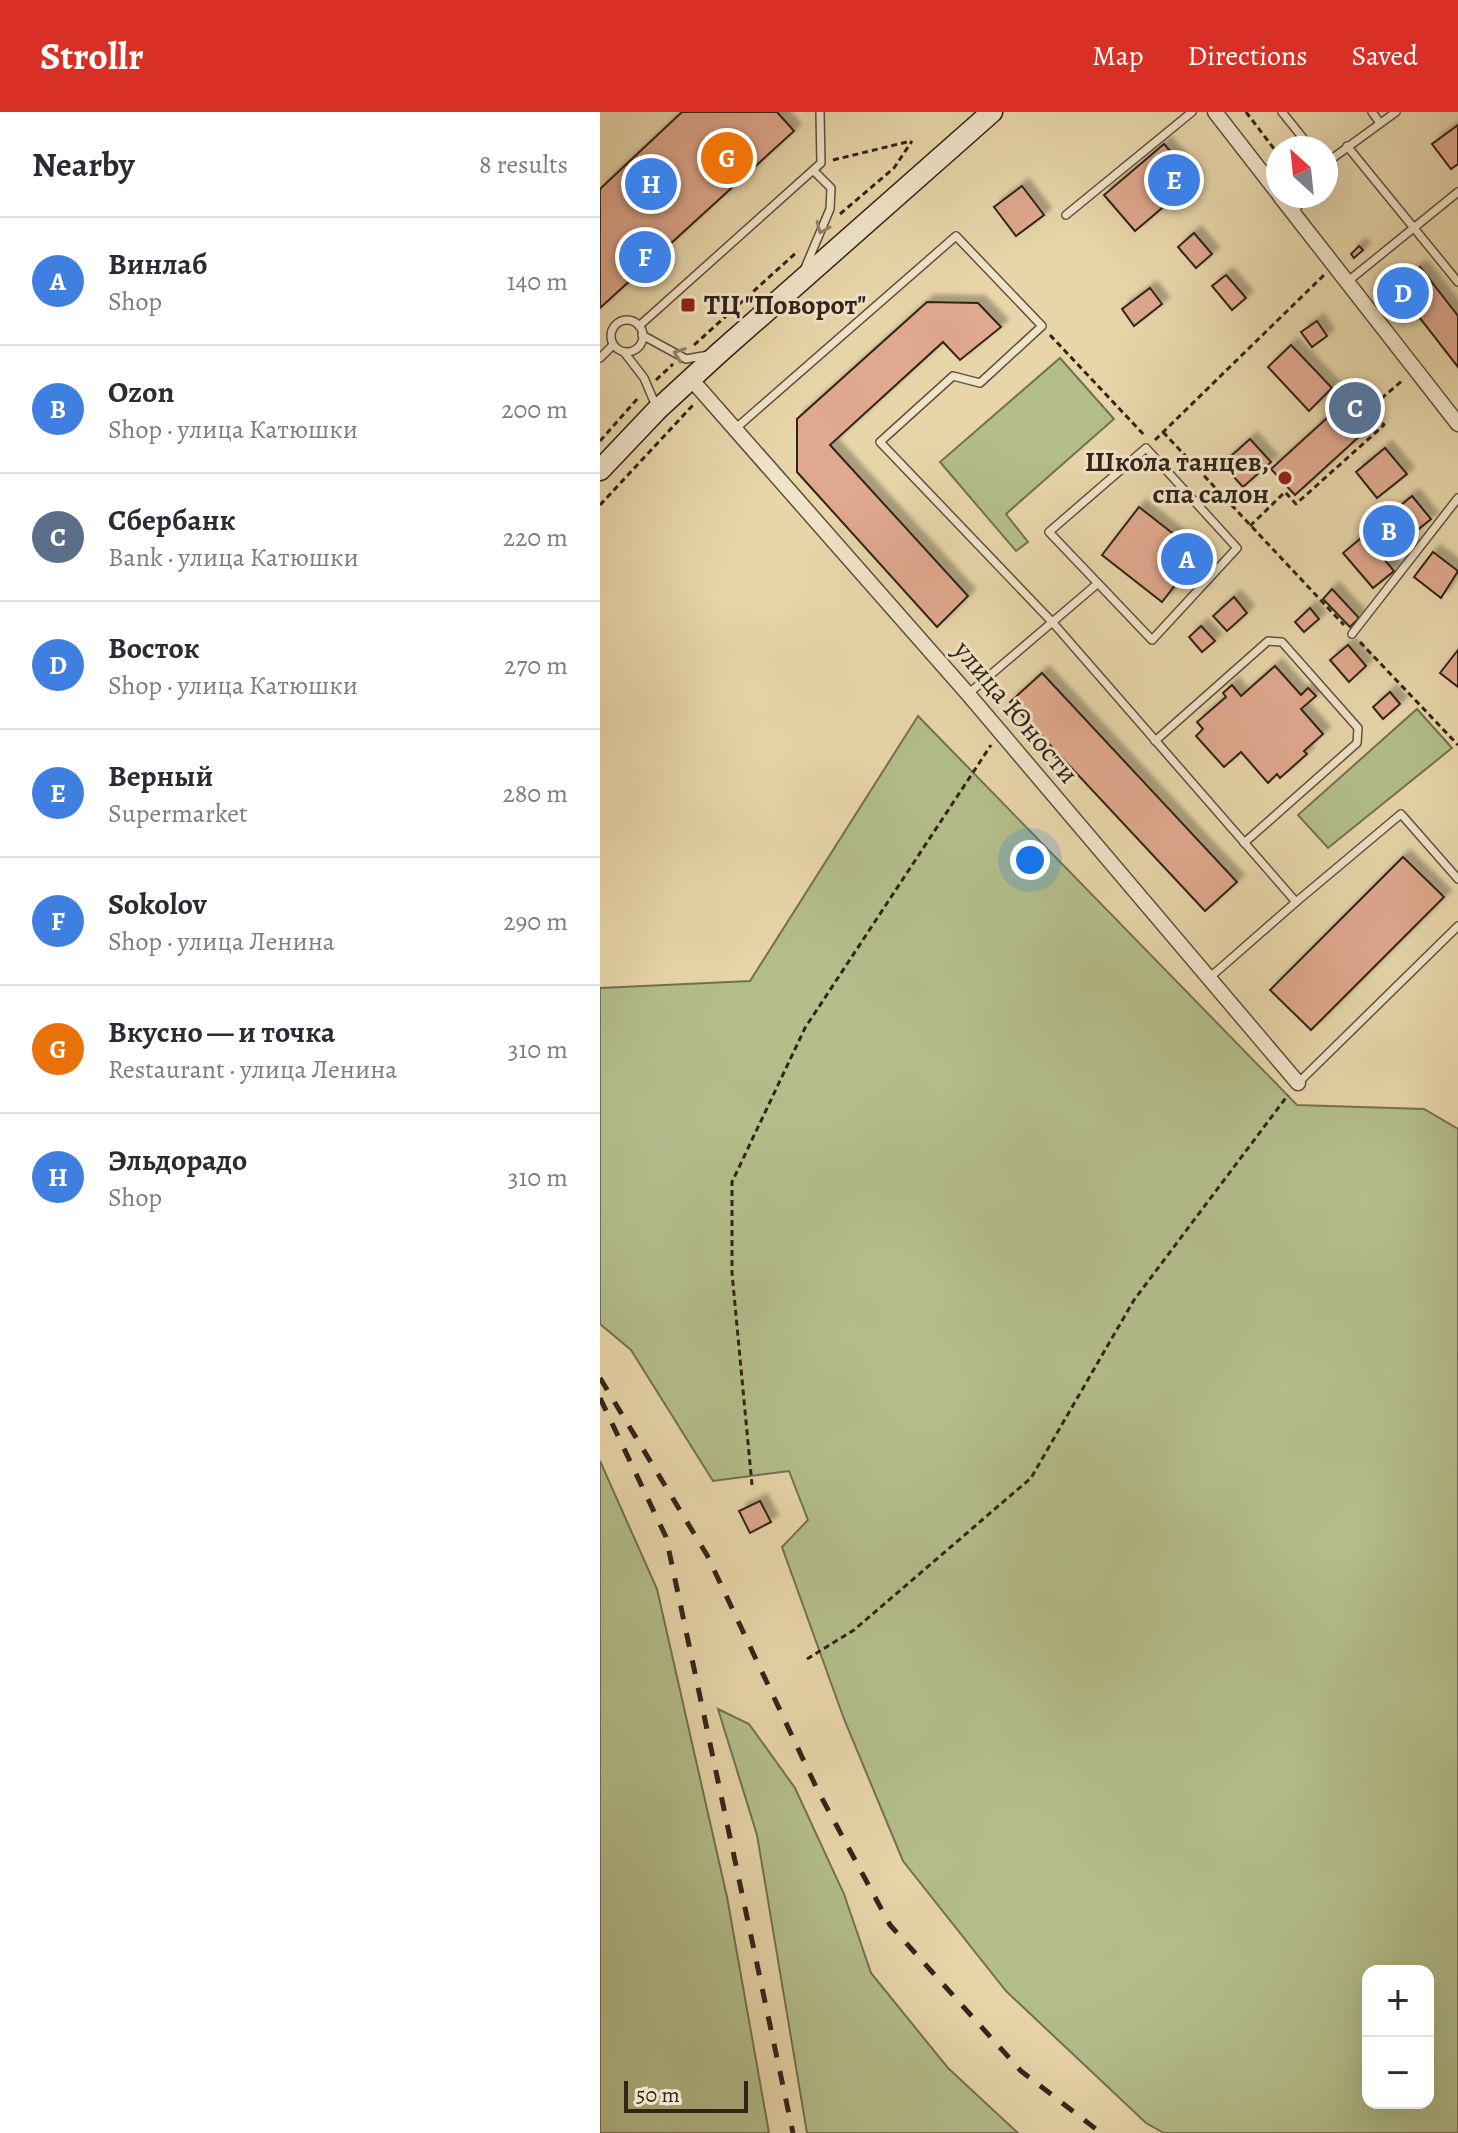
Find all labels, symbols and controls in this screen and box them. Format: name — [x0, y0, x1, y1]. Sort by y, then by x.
text: Strollr — [40, 30, 144, 82]
text: Map — [1092, 37, 1143, 75]
text: Directions — [1187, 37, 1308, 75]
text: Saved — [1352, 37, 1418, 75]
pin: G — [701, 128, 753, 188]
north arrow — [1266, 136, 1338, 208]
text: Nearby — [32, 141, 135, 188]
text: 8 results — [479, 147, 568, 182]
pin: E — [1148, 150, 1200, 210]
pin: H — [625, 154, 677, 214]
one-way arrow — [816, 219, 832, 234]
pin: F — [619, 227, 671, 287]
text: Винлаб — [108, 244, 207, 284]
pin: D — [1377, 263, 1429, 323]
text: A — [50, 264, 66, 299]
text: 140 m — [507, 264, 568, 299]
text: Shop — [108, 284, 162, 319]
place label: ТЦ "Поворот" — [704, 286, 866, 324]
marker: ТЦ "Поворот" — [679, 296, 697, 314]
one-way arrow — [672, 347, 686, 363]
text: Ozon — [108, 372, 174, 412]
pin: C — [1329, 378, 1381, 438]
text: B — [50, 392, 66, 427]
text: 200 m — [501, 392, 568, 427]
text: Shop · улица Катюшки — [108, 412, 358, 447]
place label: Школа танцев, спа салон — [1085, 443, 1269, 513]
marker: Школа танцев, спа салон — [1276, 469, 1294, 487]
text: Сбербанк — [108, 500, 236, 540]
pin: B — [1363, 501, 1415, 561]
text: C — [50, 520, 66, 555]
text: 220 m — [503, 520, 568, 555]
pin: A — [1161, 529, 1213, 589]
text: Bank · улица Катюшки — [108, 540, 359, 575]
text: Восток — [108, 628, 200, 668]
street label: улица Юности — [944, 631, 1087, 792]
text: D — [49, 648, 67, 683]
text: 270 m — [504, 648, 568, 683]
text: Shop · улица Катюшки — [108, 668, 358, 703]
text: Верный — [108, 756, 213, 796]
text: E — [50, 776, 66, 811]
text: 280 m — [502, 776, 568, 811]
text: Supermarket — [108, 796, 248, 831]
your location — [1010, 840, 1050, 880]
text: Sokolov — [108, 884, 207, 924]
text: F — [51, 904, 65, 939]
text: 290 m — [503, 904, 568, 939]
text: Shop · улица Ленина — [108, 924, 335, 959]
text: Вкусно — и точка — [108, 1012, 335, 1052]
text: G — [49, 1032, 67, 1067]
text: 310 m — [508, 1032, 568, 1067]
text: Restaurant · улица Ленина — [108, 1052, 397, 1087]
text: Эльдорадо — [108, 1140, 247, 1180]
text: H — [48, 1160, 68, 1195]
text: 310 m — [508, 1160, 568, 1195]
text: Shop — [108, 1180, 162, 1215]
map controls — [1362, 1965, 1434, 2109]
button: + — [1362, 1965, 1434, 2037]
button: − — [1362, 2037, 1434, 2109]
scale bar — [624, 2077, 748, 2113]
text: 50 m — [636, 2080, 680, 2110]

